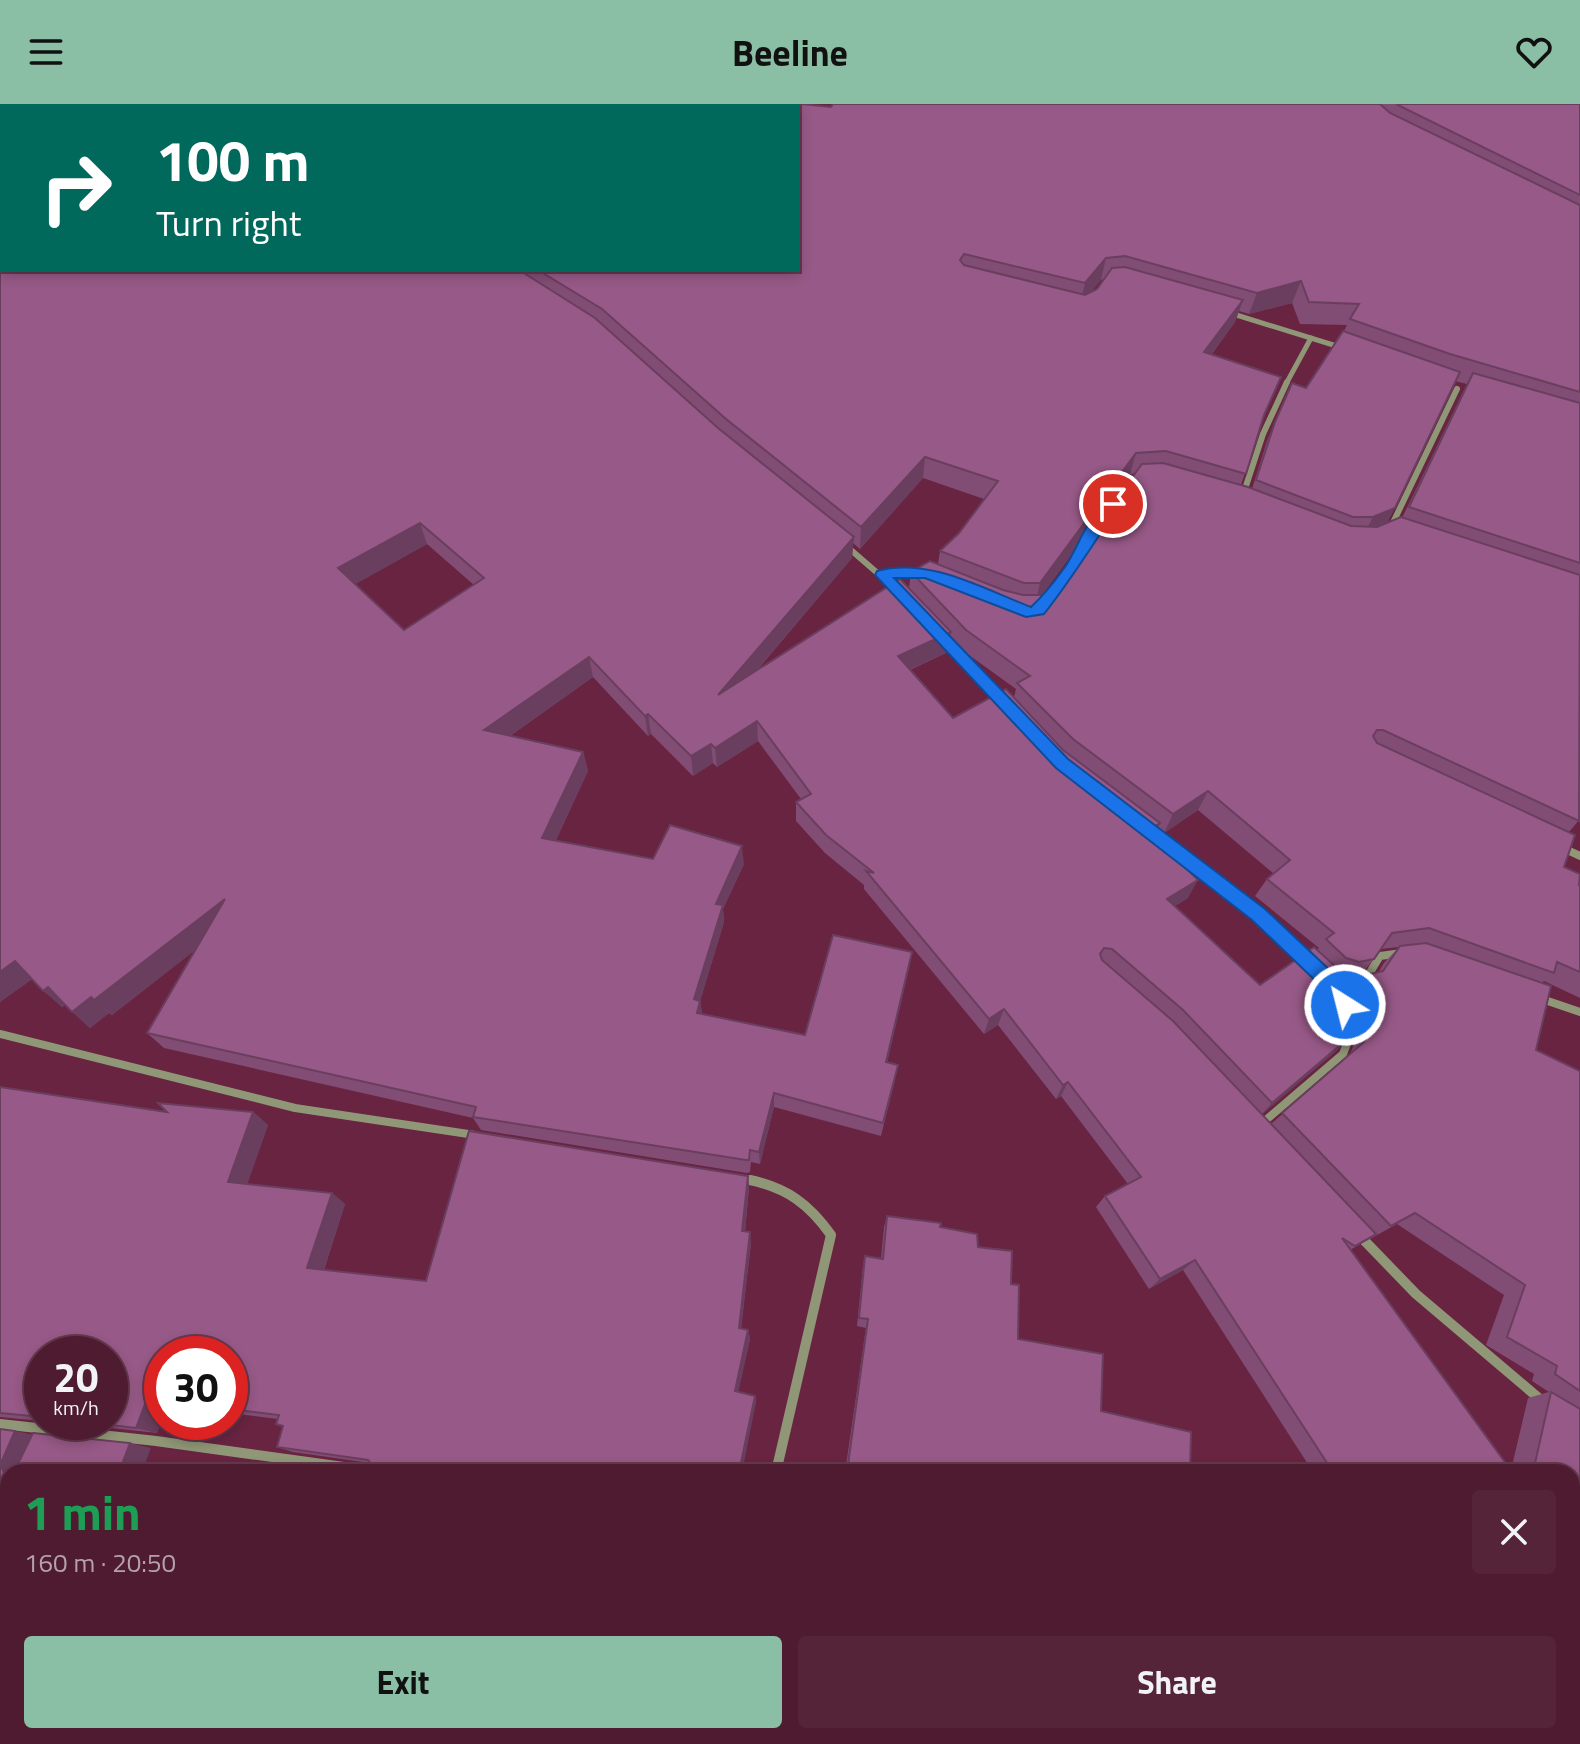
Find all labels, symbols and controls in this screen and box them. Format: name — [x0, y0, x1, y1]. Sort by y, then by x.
text: Beeline — [732, 25, 848, 80]
icon: menu — [24, 30, 68, 74]
icon: heart — [1512, 30, 1556, 74]
text: 100 m — [156, 118, 309, 203]
icon: right — [24, 136, 128, 240]
text: Turn right — [156, 195, 301, 250]
pin — [1079, 470, 1147, 538]
icon: arrive — [1091, 482, 1135, 526]
position arrow — [1303, 963, 1387, 1047]
speed limit sign: 30 — [144, 1336, 248, 1440]
text: 20 — [54, 1347, 98, 1408]
text: km/h — [53, 1392, 99, 1423]
text: 1 min — [24, 1476, 141, 1549]
button: close — [1472, 1490, 1556, 1574]
text: 160 m · 20:50 — [24, 1543, 176, 1582]
button: Exit — [24, 1636, 782, 1728]
button: Share — [798, 1636, 1556, 1728]

